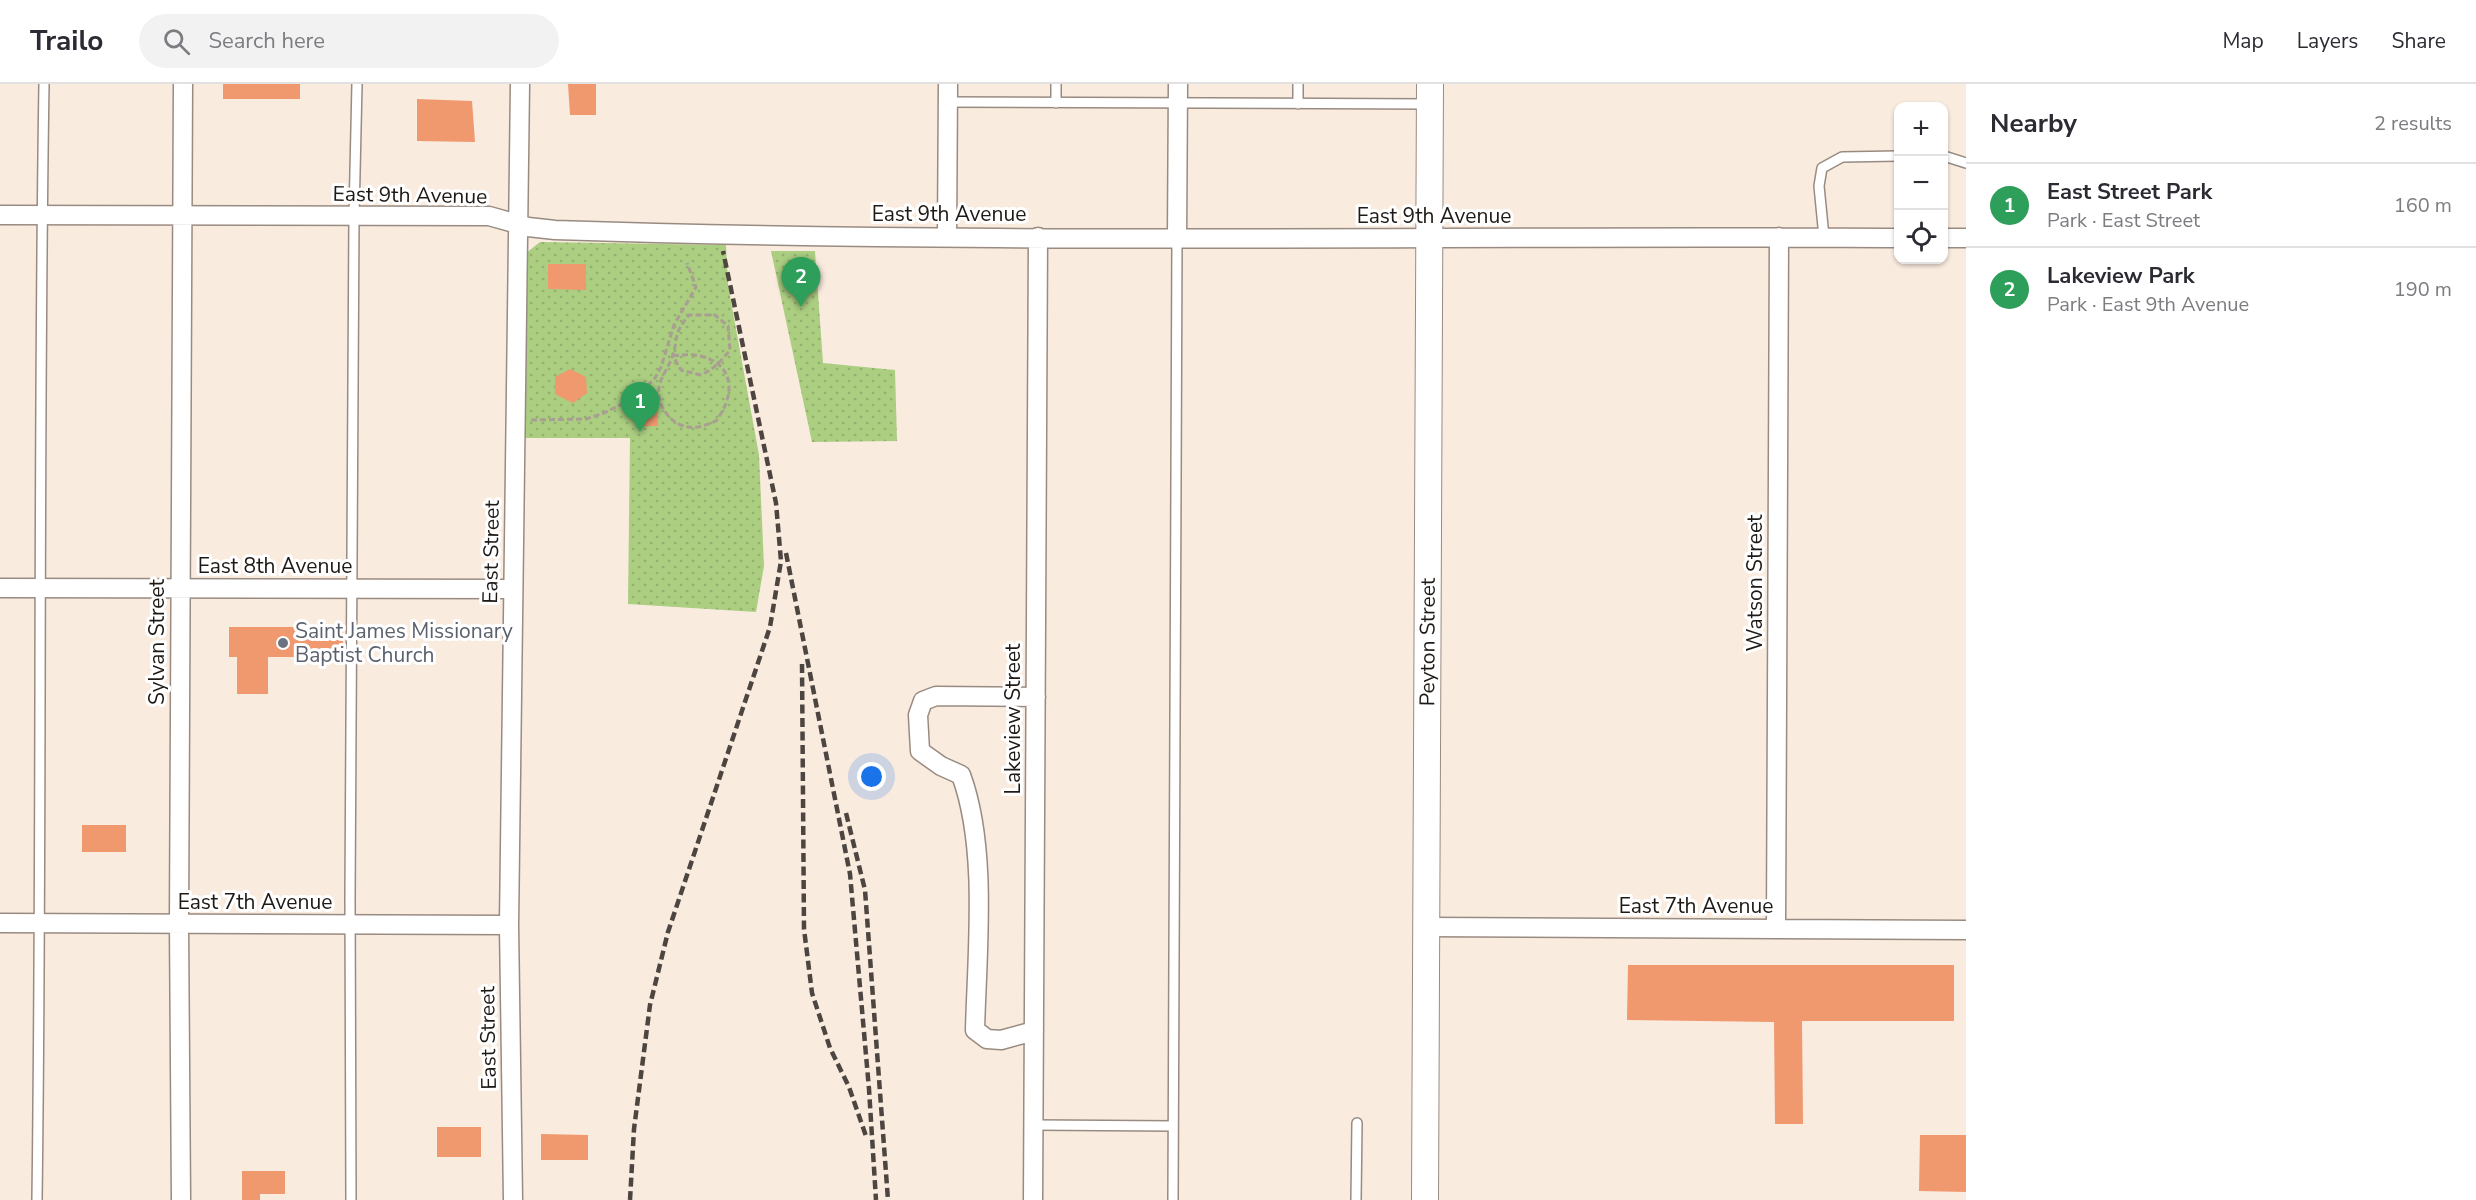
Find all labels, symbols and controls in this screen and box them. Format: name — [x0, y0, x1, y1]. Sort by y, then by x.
search box — [139, 14, 559, 68]
text: Trailo — [30, 22, 103, 60]
icon: search — [160, 25, 193, 58]
text: Search here — [208, 26, 325, 56]
text: Map — [2222, 27, 2264, 55]
text: Layers — [2297, 27, 2358, 55]
text: Share — [2391, 27, 2446, 55]
map controls — [1894, 102, 1948, 264]
button: + — [1894, 102, 1948, 156]
text: Nearby — [1990, 106, 2077, 141]
text: 2 results — [2374, 110, 2452, 137]
button: − — [1894, 156, 1948, 210]
text: East Street Park — [2047, 177, 2212, 207]
street label: East 9th Avenue — [332, 180, 488, 210]
text: 1 — [2004, 192, 2016, 219]
text: 160 m — [2394, 192, 2452, 219]
street label: East 9th Avenue — [872, 200, 1026, 228]
street label: East 9th Avenue — [1357, 202, 1511, 230]
text: Park · East Street — [2047, 207, 2200, 234]
button: locate — [1894, 210, 1948, 264]
pin: 2 — [782, 258, 820, 307]
text: Lakeview Park — [2047, 261, 2195, 291]
text: 2 — [2004, 276, 2016, 303]
text: 190 m — [2394, 276, 2452, 303]
text: Park · East 9th Avenue — [2047, 291, 2249, 318]
pin: 1 — [620, 382, 660, 432]
street label: East Street — [476, 499, 506, 604]
street label: Watson Street — [1741, 514, 1769, 651]
street label: East 8th Avenue — [198, 552, 352, 580]
street label: Peyton Street — [1413, 577, 1442, 706]
street label: Sylvan Street — [143, 578, 171, 705]
place label: Saint James Missionary Baptist Church — [295, 617, 513, 669]
marker: Saint James Missionary Baptist Church — [276, 636, 290, 650]
street label: Lakeview Street — [999, 643, 1027, 794]
your location — [857, 762, 886, 791]
street label: East 7th Avenue — [178, 888, 332, 916]
street label: East 7th Avenue — [1619, 892, 1773, 920]
street label: East Street — [473, 985, 503, 1090]

